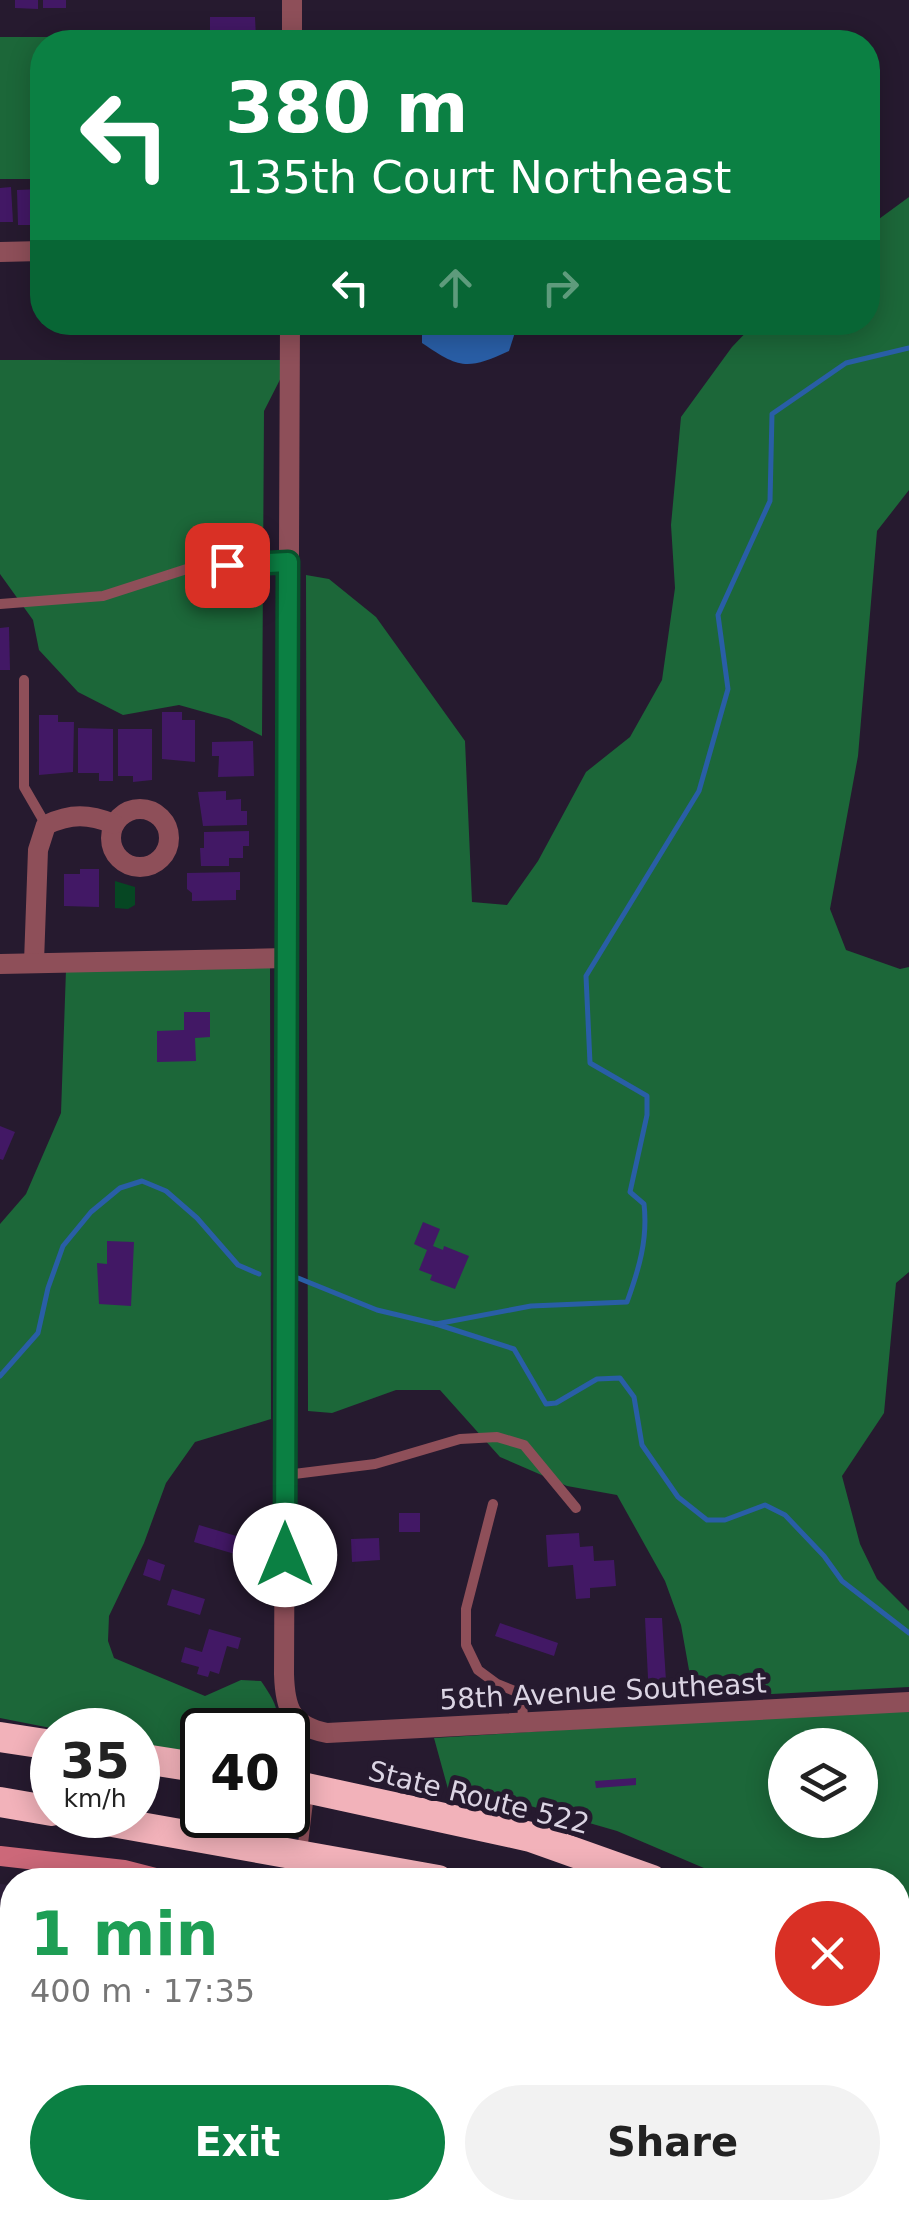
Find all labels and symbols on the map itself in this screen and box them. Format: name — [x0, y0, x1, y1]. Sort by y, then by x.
pin — [185, 523, 270, 608]
position arrow — [233, 1503, 337, 1607]
street label: 58th Avenue Southeast — [439, 1666, 767, 1717]
speed limit sign: 40 — [180, 1708, 310, 1838]
street label: State Route 522 — [365, 1754, 593, 1841]

